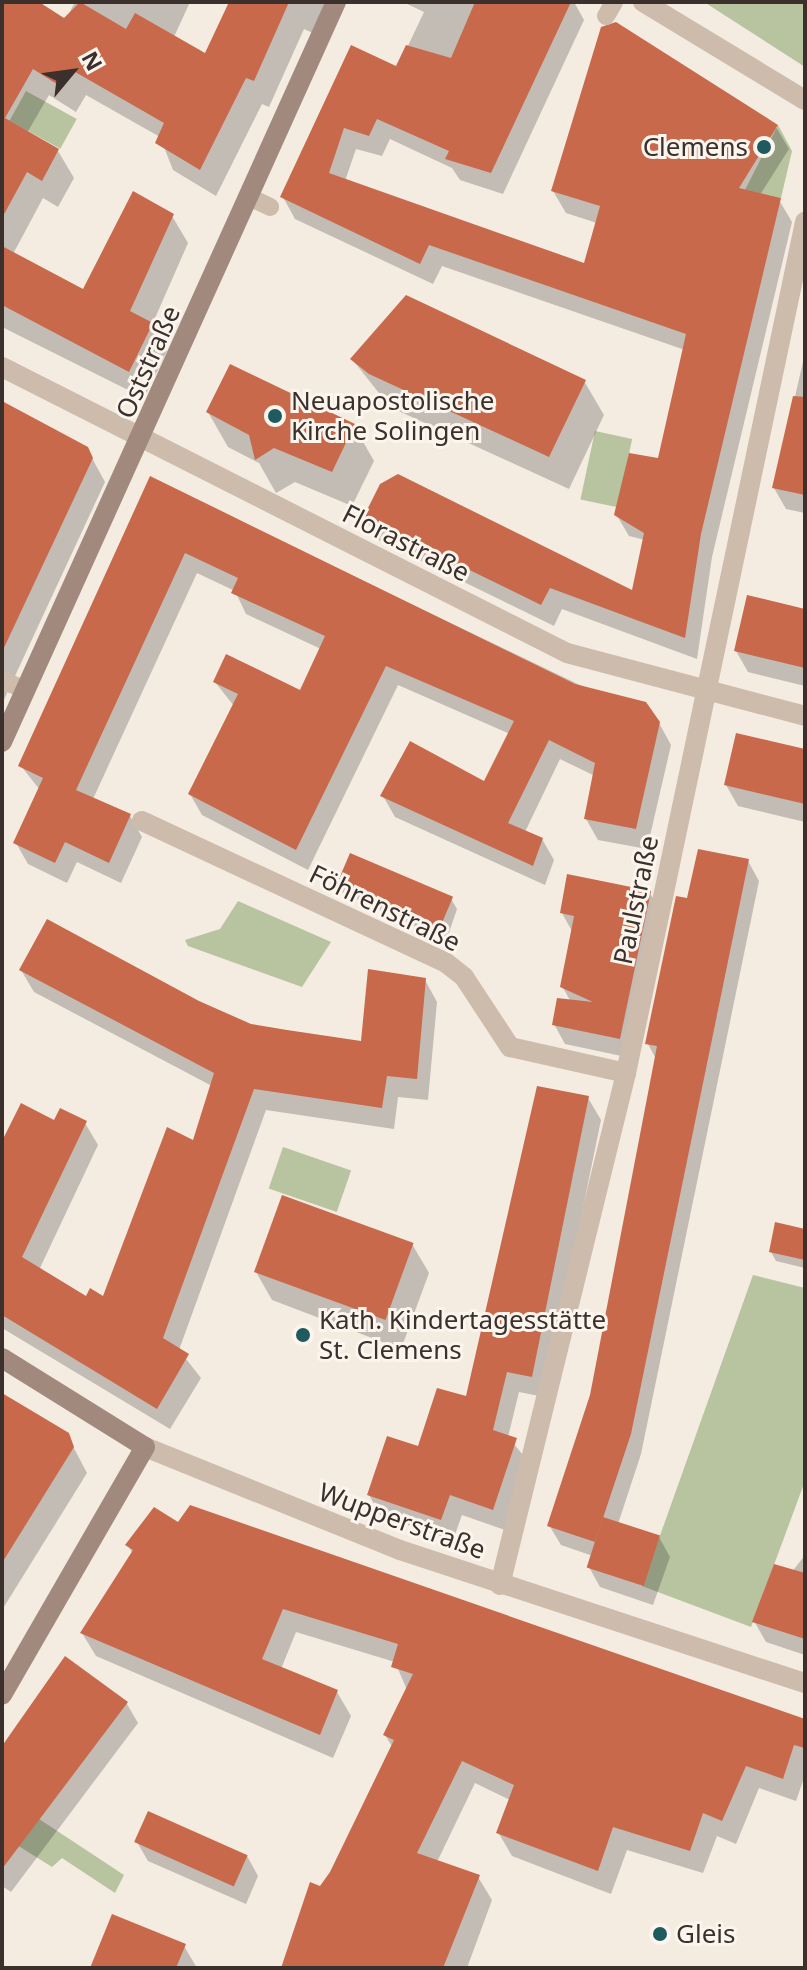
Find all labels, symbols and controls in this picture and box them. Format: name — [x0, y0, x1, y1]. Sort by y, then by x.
north arrow — [32, 32, 112, 112]
text: N — [76, 45, 110, 75]
place label: Clemens — [643, 131, 748, 163]
marker: Clemens — [755, 138, 773, 156]
street label: Oststraße — [109, 301, 187, 423]
place label: Neuapostolische Kirche Solingen — [291, 385, 494, 446]
marker: Neuapostolische Kirche Solingen — [266, 407, 284, 425]
street label: Florastraße — [337, 498, 475, 588]
street label: Paulstraße — [607, 833, 665, 967]
street label: Föhrenstraße — [304, 858, 466, 958]
place label: Kath. Kindertagesstätte St. Clemens — [319, 1304, 606, 1366]
marker: Kath. Kindertagesstätte St. Clemens — [294, 1326, 312, 1344]
street label: Wupperstraße — [314, 1476, 490, 1566]
place label: Gleis — [676, 1918, 735, 1950]
marker: Gleis — [651, 1925, 669, 1943]

